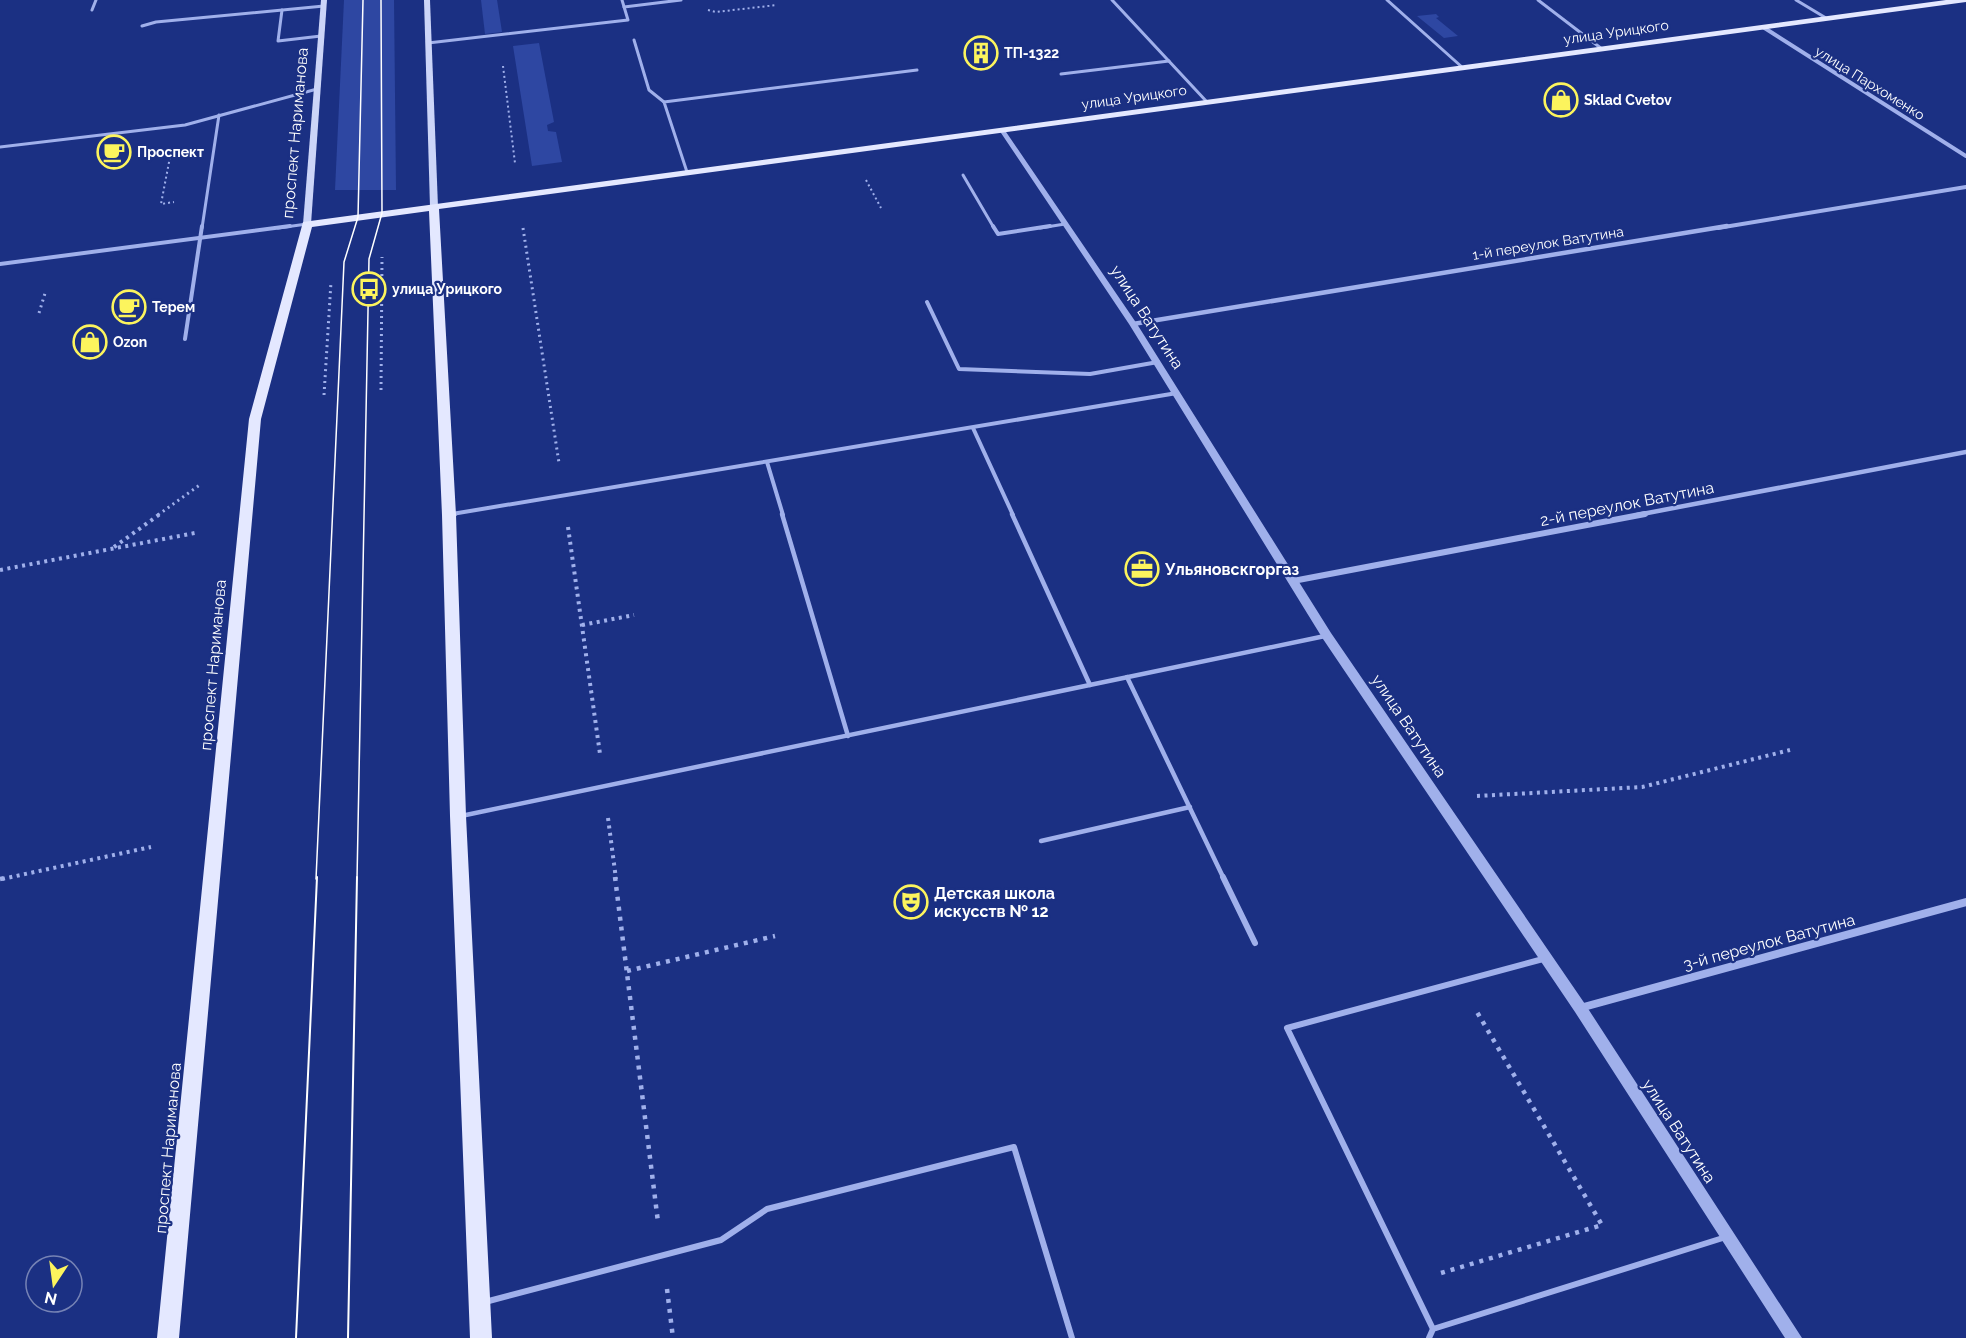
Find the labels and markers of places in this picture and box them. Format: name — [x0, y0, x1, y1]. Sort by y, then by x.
building icon: ТП-1322 — [963, 35, 999, 71]
place label: ТП-1322 — [1004, 45, 1059, 61]
shop icon: Sklad Cvetov — [1543, 82, 1579, 118]
place label: Sklad Cvetov — [1584, 92, 1672, 108]
cafe icon: Проспект — [96, 134, 132, 170]
place label: Проспект — [137, 144, 204, 160]
bus stop icon: улица Урицкого — [351, 271, 387, 307]
place label: улица Урицкого — [392, 281, 503, 297]
cafe icon: Терем — [111, 289, 147, 325]
place label: Терем — [152, 299, 195, 315]
shop icon: Ozon — [72, 324, 108, 360]
place label: Ozon — [113, 334, 147, 350]
office icon: Ульяновскгоргаз — [1124, 551, 1160, 587]
place label: Ульяновскгоргаз — [1164, 560, 1299, 579]
theatre icon: Детская школа искусств № 12 — [893, 884, 929, 920]
place label: Детская школа искусств № 12 — [934, 884, 1055, 921]

